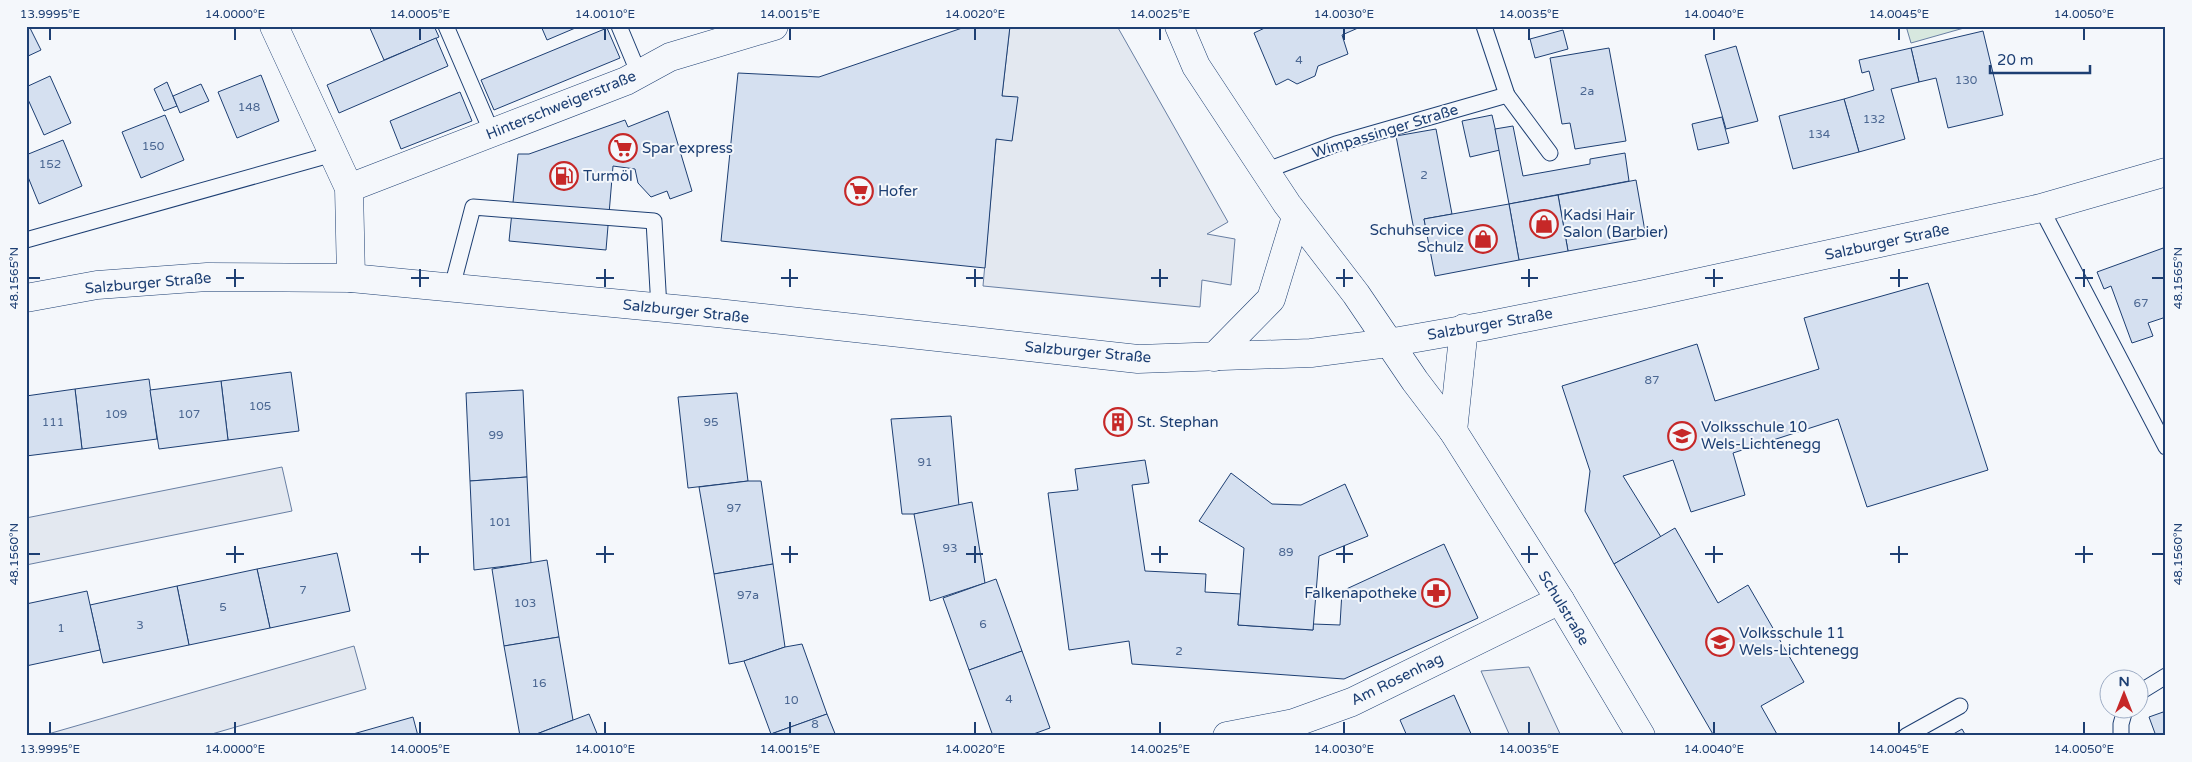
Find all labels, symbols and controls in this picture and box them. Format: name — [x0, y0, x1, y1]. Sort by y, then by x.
text: 13.9995°E — [20, 7, 80, 21]
text: 14.0000°E — [205, 7, 266, 21]
text: 14.0005°E — [390, 7, 450, 21]
text: 14.0010°E — [575, 7, 636, 21]
text: 14.0015°E — [760, 7, 820, 21]
text: 14.0020°E — [945, 7, 1006, 21]
text: 14.0025°E — [1130, 7, 1190, 21]
text: 14.0030°E — [1314, 7, 1375, 21]
text: 14.0035°E — [1499, 7, 1559, 21]
text: 14.0040°E — [1684, 7, 1745, 21]
text: 14.0045°E — [1869, 7, 1929, 21]
text: 14.0050°E — [2054, 7, 2115, 21]
scale bar — [1990, 42, 2090, 74]
text: 20 m — [1997, 51, 2034, 69]
house number: 4 — [1295, 53, 1303, 67]
street label: Hinterschweigerstraße — [483, 67, 639, 143]
house number: 130 — [1955, 73, 1978, 87]
house number: 2a — [1580, 84, 1594, 98]
house number: 148 — [238, 100, 260, 114]
street label: Wimpassinger Straße — [1310, 100, 1460, 162]
house number: 132 — [1863, 112, 1885, 126]
house number: 134 — [1808, 127, 1831, 141]
supermarket icon: Spar express — [608, 133, 638, 163]
house number: 150 — [142, 139, 165, 153]
place label: Spar express — [642, 139, 733, 157]
house number: 152 — [39, 157, 61, 171]
fuel station icon: Turmöl — [549, 161, 579, 191]
place label: Turmöl — [583, 167, 633, 185]
house number: 2 — [1420, 168, 1428, 182]
supermarket icon: Hofer — [844, 176, 874, 206]
place label: Hofer — [878, 182, 918, 200]
place label: Kadsi Hair Salon (Barbier) — [1563, 206, 1668, 241]
shop icon: Kadsi Hair Salon (Barbier) — [1529, 209, 1559, 239]
street label: Salzburger Straße — [1823, 220, 1951, 264]
place label: Schuhservice Schulz — [1370, 221, 1464, 256]
shop icon: Schuhservice Schulz — [1468, 224, 1498, 254]
text: 48.1565°N — [7, 247, 21, 309]
text: 48.1565°N — [2171, 247, 2185, 309]
street label: Salzburger Straße — [84, 268, 212, 298]
street label: Salzburger Straße — [622, 295, 750, 327]
house number: 67 — [2133, 296, 2149, 310]
street label: Salzburger Straße — [1426, 304, 1554, 344]
street label: Salzburger Straße — [1024, 337, 1152, 367]
house number: 87 — [1644, 373, 1660, 387]
house number: 105 — [249, 399, 271, 413]
house number: 109 — [105, 407, 127, 421]
house number: 107 — [178, 407, 200, 421]
building icon: St. Stephan — [1103, 407, 1133, 437]
place label: St. Stephan — [1137, 413, 1219, 431]
house number: 111 — [42, 415, 64, 429]
house number: 95 — [703, 415, 719, 429]
place label: Volksschule 10 Wels-Lichtenegg — [1701, 418, 1821, 453]
school or university icon: Volksschule 10 Wels-Lichtenegg — [1667, 421, 1697, 451]
house number: 99 — [488, 428, 504, 442]
house number: 91 — [917, 455, 933, 469]
house number: 97 — [726, 501, 742, 515]
house number: 101 — [489, 515, 511, 529]
text: 48.1560°N — [7, 523, 21, 585]
text: 48.1560°N — [2171, 523, 2185, 585]
house number: 93 — [942, 541, 958, 555]
house number: 89 — [1278, 545, 1294, 559]
street label: Schulstraße — [1535, 567, 1593, 649]
pharmacy icon: Falkenapotheke — [1421, 578, 1451, 608]
house number: 7 — [299, 583, 307, 597]
place label: Falkenapotheke — [1304, 584, 1417, 602]
house number: 97a — [737, 588, 759, 602]
house number: 103 — [514, 596, 536, 610]
house number: 5 — [219, 600, 227, 614]
house number: 6 — [979, 617, 987, 631]
house number: 3 — [136, 618, 144, 632]
house number: 1 — [57, 621, 65, 635]
place label: Volksschule 11 Wels-Lichtenegg — [1739, 624, 1859, 659]
school or university icon: Volksschule 11 Wels-Lichtenegg — [1705, 627, 1735, 657]
house number: 2 — [1175, 644, 1183, 658]
street label: Am Rosenhag — [1348, 649, 1446, 709]
north arrow — [2100, 670, 2150, 720]
text: N — [2118, 673, 2130, 690]
house number: 16 — [531, 676, 547, 690]
house number: 4 — [1005, 692, 1013, 706]
house number: 10 — [783, 693, 799, 707]
house number: 8 — [811, 717, 819, 731]
text: 13.9995°E — [20, 742, 80, 756]
text: 14.0000°E — [205, 742, 266, 756]
text: 14.0005°E — [390, 742, 450, 756]
text: 14.0010°E — [575, 742, 636, 756]
text: 14.0015°E — [760, 742, 820, 756]
text: 14.0020°E — [945, 742, 1006, 756]
text: 14.0025°E — [1130, 742, 1190, 756]
text: 14.0030°E — [1314, 742, 1375, 756]
text: 14.0035°E — [1499, 742, 1559, 756]
text: 14.0040°E — [1684, 742, 1745, 756]
text: 14.0045°E — [1869, 742, 1929, 756]
text: 14.0050°E — [2054, 742, 2115, 756]

